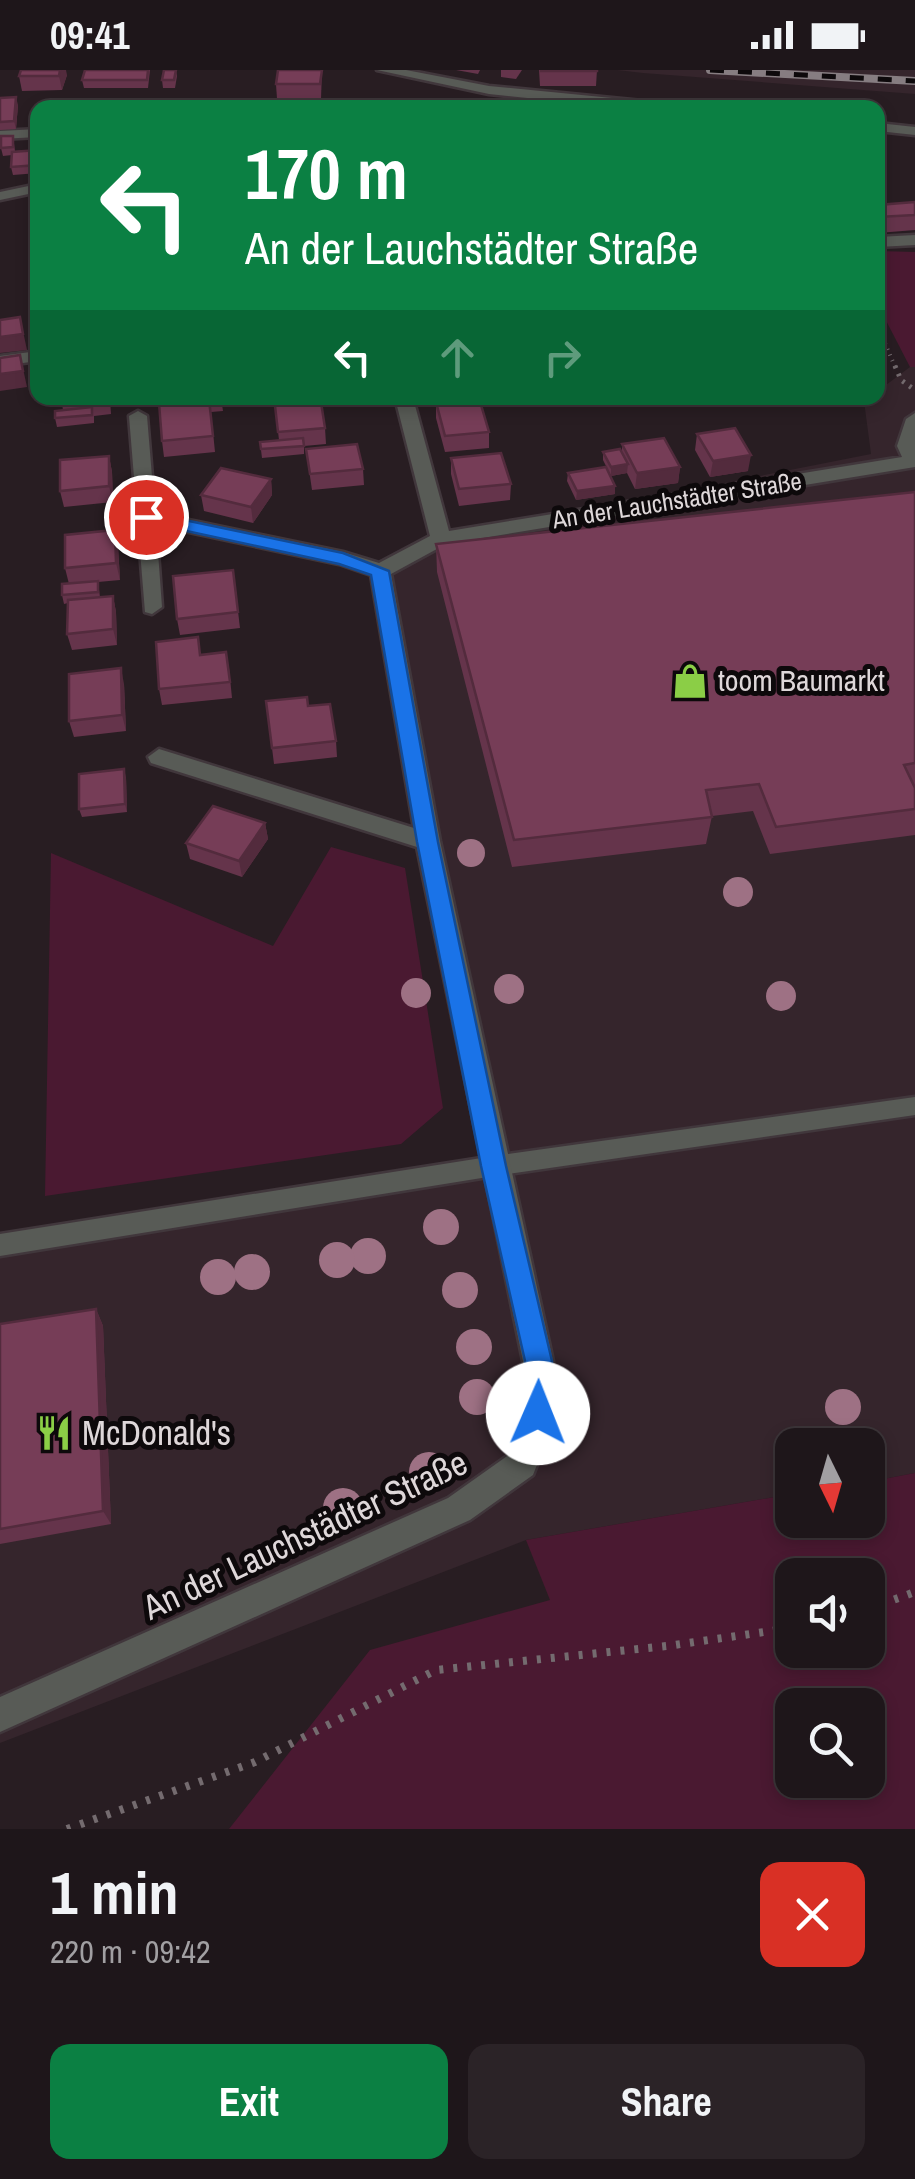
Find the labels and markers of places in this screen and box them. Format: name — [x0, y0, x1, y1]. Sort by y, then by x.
pin — [104, 475, 189, 560]
place label: toom Baumarkt — [718, 660, 885, 700]
shop icon: toom Baumarkt — [671, 662, 709, 700]
place label: McDonald's — [82, 1409, 231, 1456]
restaurant icon: McDonald's — [35, 1414, 73, 1452]

